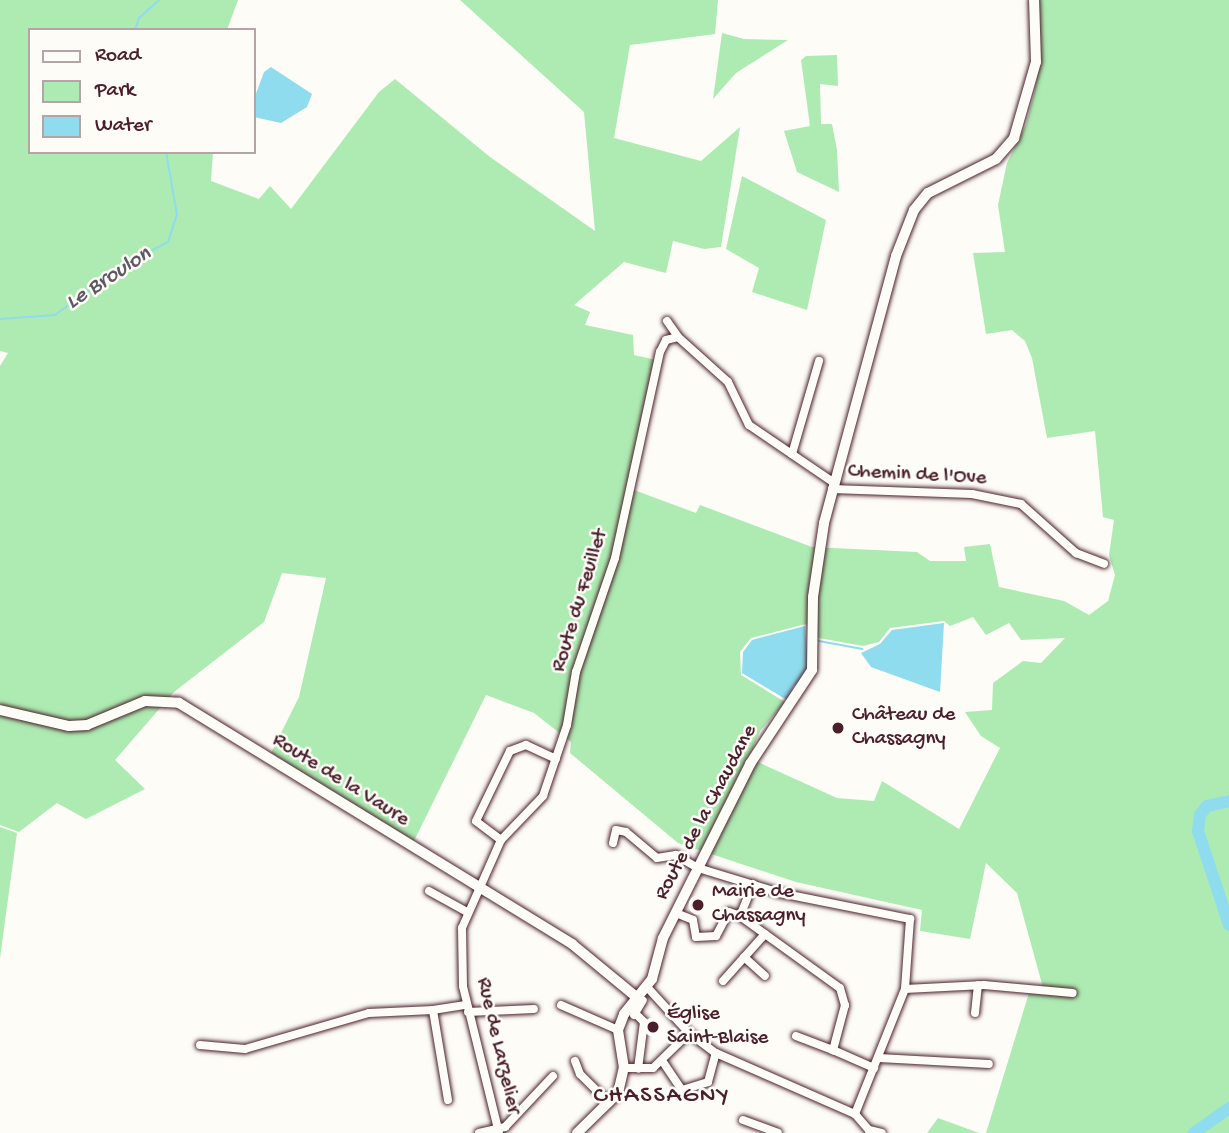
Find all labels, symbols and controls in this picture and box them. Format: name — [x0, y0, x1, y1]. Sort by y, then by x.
legend — [28, 28, 256, 154]
text: Road — [95, 44, 141, 69]
text: Park — [95, 79, 135, 104]
text: Water — [95, 114, 151, 139]
water label: Le Broulon — [61, 241, 157, 317]
street label: Chemin de l'Ove — [847, 460, 987, 492]
street label: Route du Feuillet — [547, 527, 615, 675]
place label: Château de Chassagny — [852, 703, 955, 753]
marker: Château de Chassagny — [830, 720, 846, 736]
street label: Route de la Chaudane — [650, 721, 764, 905]
street label: Route de la Vaure — [267, 729, 413, 833]
place label: Mairie de Chassagny — [712, 880, 806, 930]
marker: Mairie de Chassagny — [690, 897, 706, 913]
street label: Rue de Larzelier — [469, 975, 525, 1117]
place label: Église Saint-Blaise — [667, 1002, 768, 1052]
marker: Église Saint-Blaise — [645, 1019, 661, 1035]
district label: CHASSAGNY — [595, 1083, 729, 1111]

